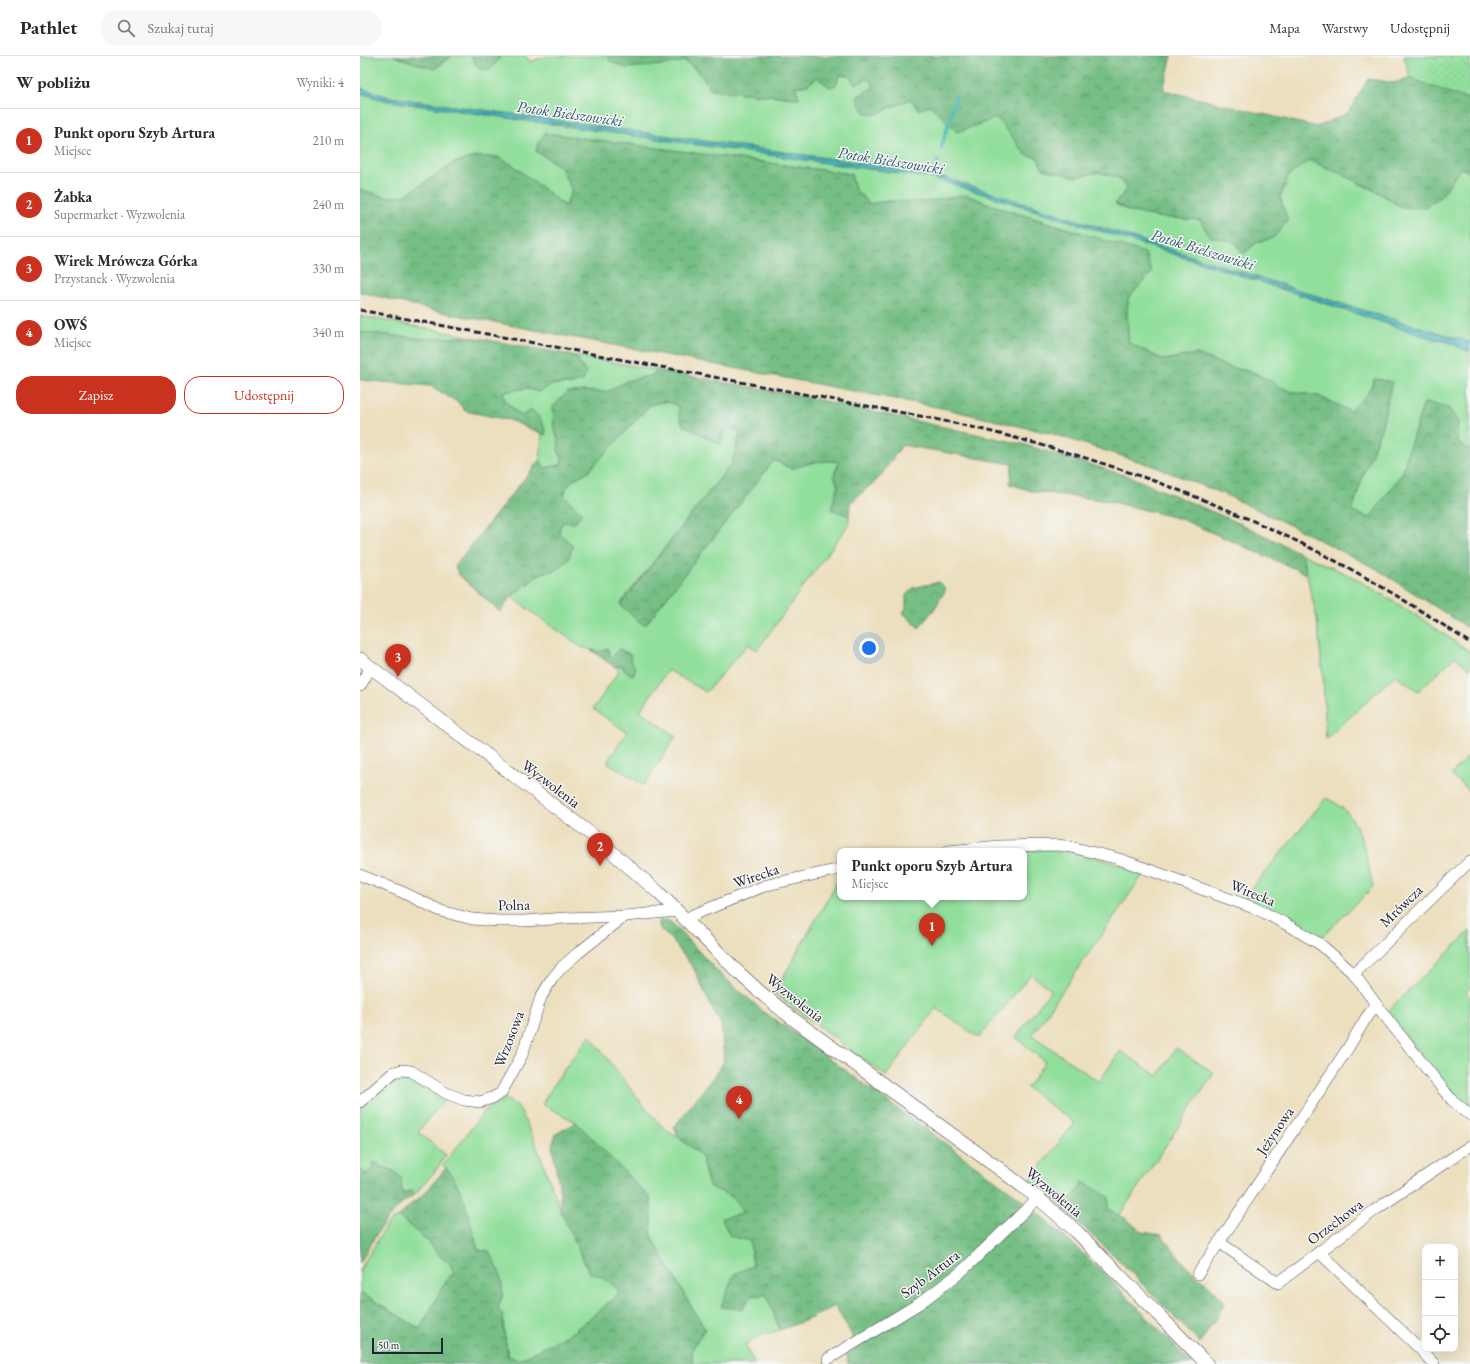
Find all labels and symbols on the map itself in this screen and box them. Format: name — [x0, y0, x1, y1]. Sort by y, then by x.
water label: Potok Bielszowicki — [515, 96, 626, 132]
water label: Potok Bielszowicki — [836, 142, 947, 179]
water label: Potok Bielszowicki — [1149, 224, 1258, 276]
your location — [859, 638, 879, 658]
pin: 3 — [385, 644, 411, 677]
street label: Wyzwolenia — [518, 755, 584, 812]
pin: 2 — [587, 833, 613, 866]
street label: Wirecka — [731, 859, 781, 892]
street label: Wirecka — [1228, 875, 1279, 910]
street label: Mrówcza — [1375, 880, 1426, 931]
street label: Polna — [498, 895, 530, 914]
pin: 1 — [919, 913, 945, 946]
street label: Wyzwolenia — [762, 969, 828, 1026]
street label: Wrzosowa — [489, 1008, 528, 1070]
pin: 4 — [726, 1086, 752, 1119]
street label: Jeżynowa — [1250, 1103, 1298, 1160]
street label: Wyzwolenia — [1022, 1162, 1087, 1221]
street label: Orzechowa — [1303, 1194, 1366, 1249]
street label: Szyb Artura — [896, 1245, 963, 1302]
scale bar — [372, 1336, 443, 1355]

